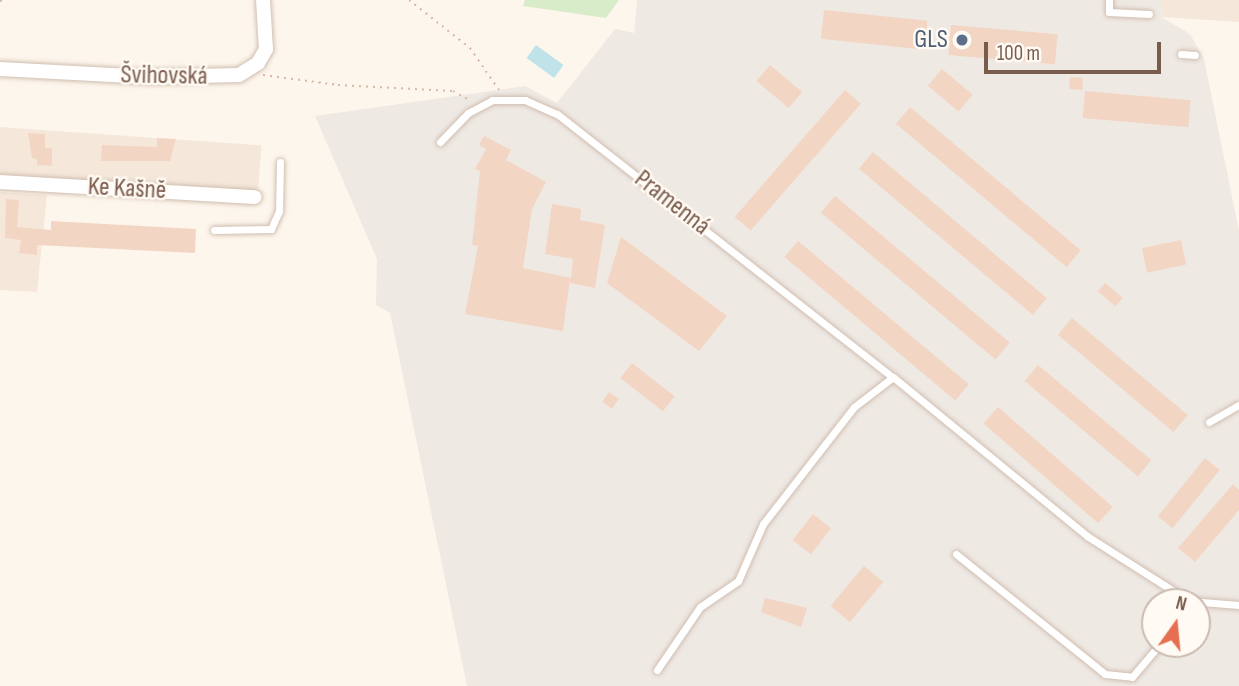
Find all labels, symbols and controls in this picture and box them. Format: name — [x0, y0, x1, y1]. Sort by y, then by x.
place label: GLS — [914, 24, 948, 56]
scale bar — [987, 28, 1164, 72]
marker: GLS — [954, 32, 970, 48]
text: 100 m — [997, 41, 1040, 66]
street label: Švihovská — [120, 60, 208, 92]
street label: Pramenná — [628, 164, 716, 242]
street label: Ke Kašně — [87, 171, 167, 207]
north arrow — [1141, 588, 1211, 658]
text: N — [1173, 592, 1189, 617]

